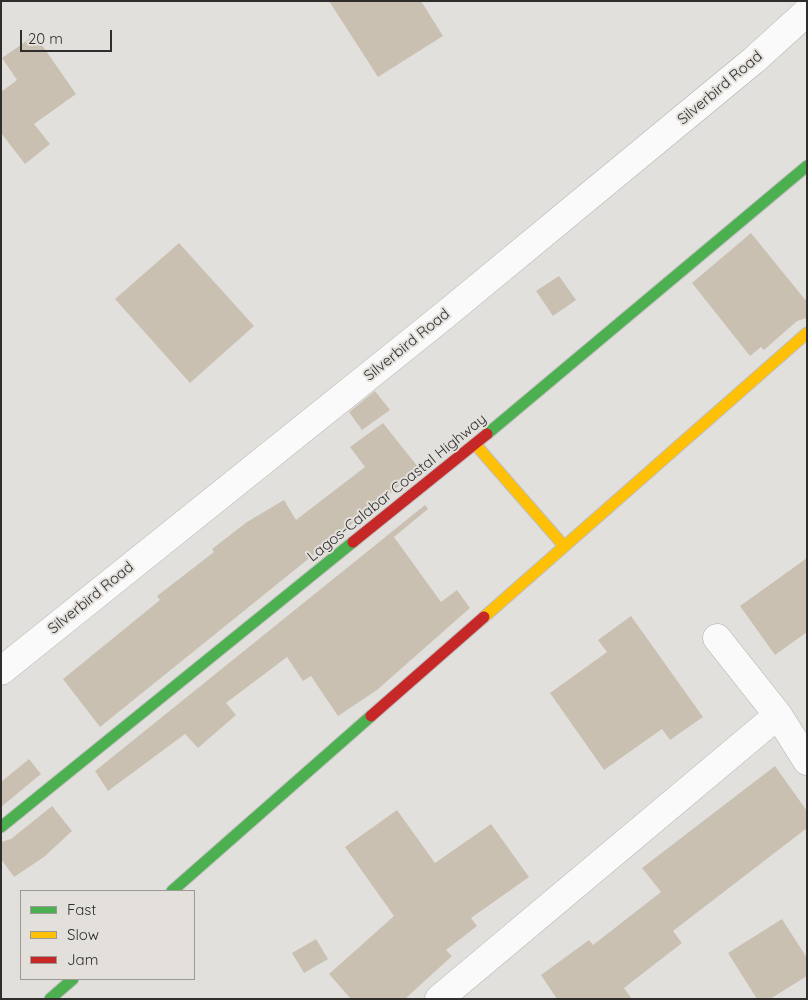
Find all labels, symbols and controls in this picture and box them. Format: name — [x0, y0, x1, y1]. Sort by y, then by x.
scale bar — [22, 20, 115, 52]
text: 20 m — [28, 29, 63, 48]
street label: Silverbird Road — [674, 47, 766, 129]
street label: Silverbird Road — [361, 305, 453, 385]
street label: Lagos-Calabar Coastal Highway — [304, 410, 490, 566]
street label: Silverbird Road — [45, 558, 137, 638]
legend — [20, 890, 195, 980]
text: Fast — [67, 900, 96, 919]
text: Slow — [67, 925, 99, 944]
text: Jam — [67, 950, 98, 969]

